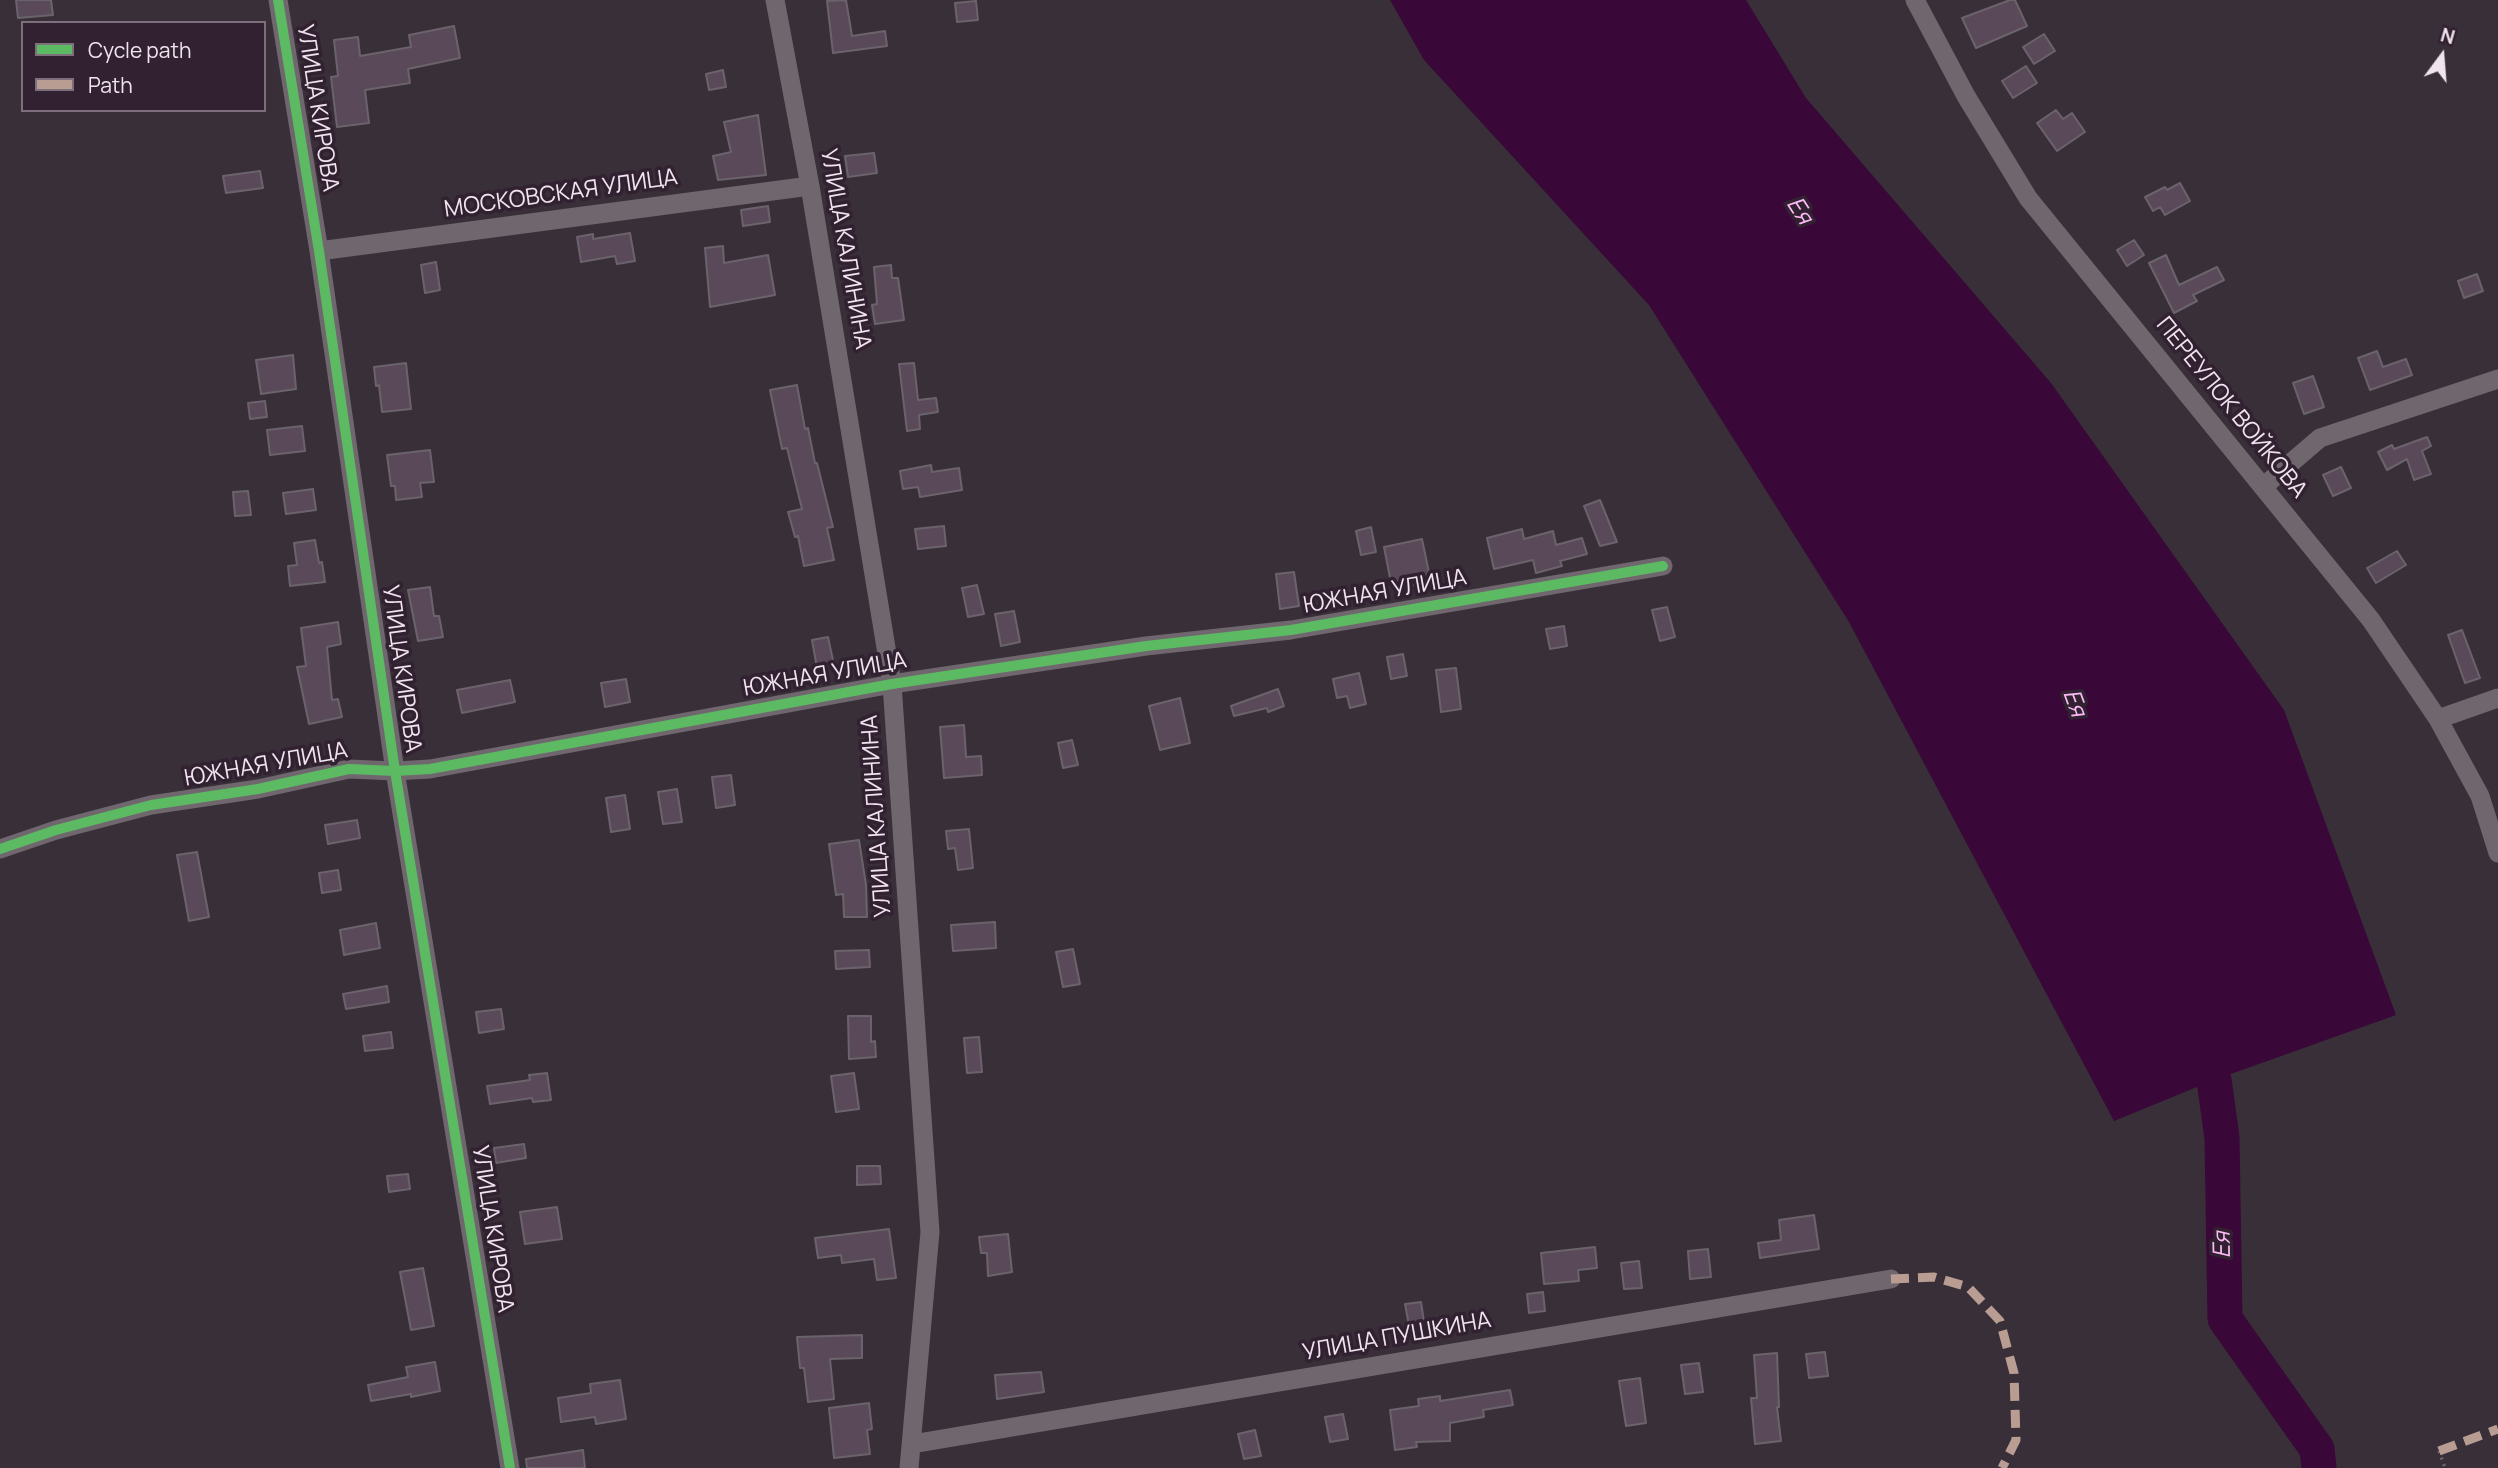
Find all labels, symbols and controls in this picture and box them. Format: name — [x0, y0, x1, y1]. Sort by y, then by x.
legend — [21, 21, 266, 112]
north arrow — [2407, 21, 2477, 91]
text: N — [2438, 21, 2458, 50]
street label: УЛИЦА КИРОВА — [290, 22, 344, 194]
text: Cycle path — [88, 36, 191, 64]
text: Path — [88, 71, 133, 99]
street label: УЛИЦА КАЛИНИНА — [814, 147, 876, 351]
street label: МОСКОВСКАЯ УЛИЦА — [443, 164, 679, 224]
water label: Ея — [1780, 192, 1818, 230]
street label: ПЕРЕУЛОК ВОЙКОВА — [2150, 312, 2312, 504]
street label: ЮЖНАЯ УЛИЦА — [1301, 564, 1469, 620]
street label: УЛИЦА КИРОВА — [376, 584, 426, 754]
street label: ЮЖНАЯ УЛИЦА — [741, 647, 909, 703]
water label: Ея — [2056, 685, 2092, 721]
street label: УЛИЦА КАЛИНИНА — [856, 714, 898, 918]
street label: ЮЖНАЯ УЛИЦА — [182, 737, 350, 793]
street label: УЛИЦА КИРОВА — [465, 1143, 519, 1315]
water label: Ея — [2208, 1231, 2238, 1259]
street label: УЛИЦА ПУШКИНА — [1301, 1307, 1493, 1367]

